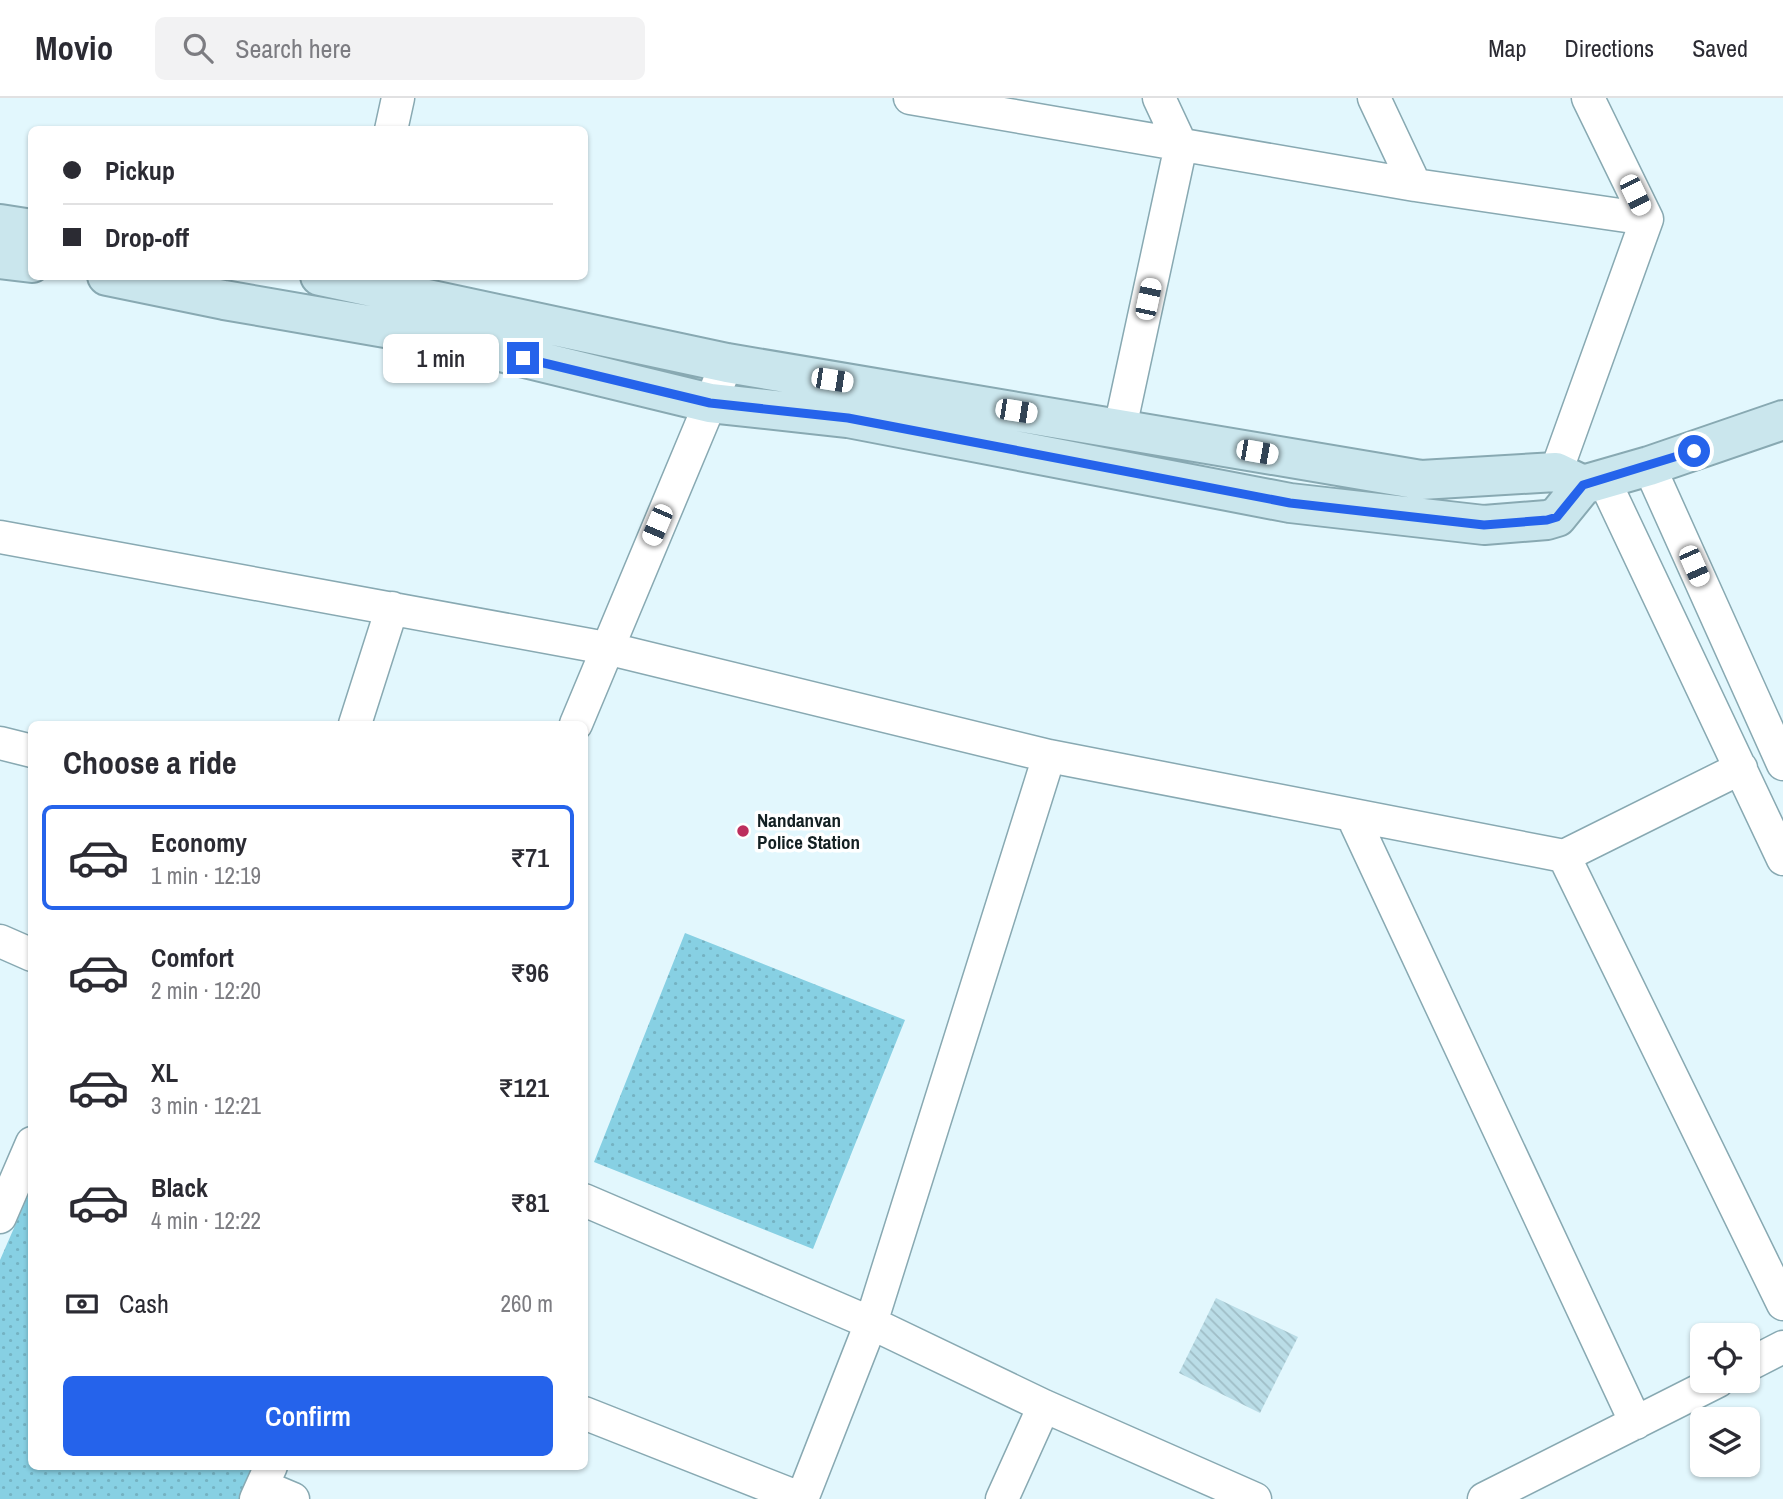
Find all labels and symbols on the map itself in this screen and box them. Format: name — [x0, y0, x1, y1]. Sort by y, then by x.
car — [1617, 172, 1654, 218]
car — [1134, 276, 1163, 322]
callout: 1 min — [383, 334, 498, 382]
route end — [507, 342, 539, 374]
car — [810, 366, 855, 394]
car — [994, 397, 1039, 425]
route start — [1678, 435, 1710, 467]
car — [1235, 438, 1280, 466]
car — [640, 502, 675, 548]
car — [1676, 543, 1713, 589]
place label: Nandanvan Police Station — [757, 807, 860, 855]
marker: Nandanvan Police Station — [735, 823, 751, 839]

